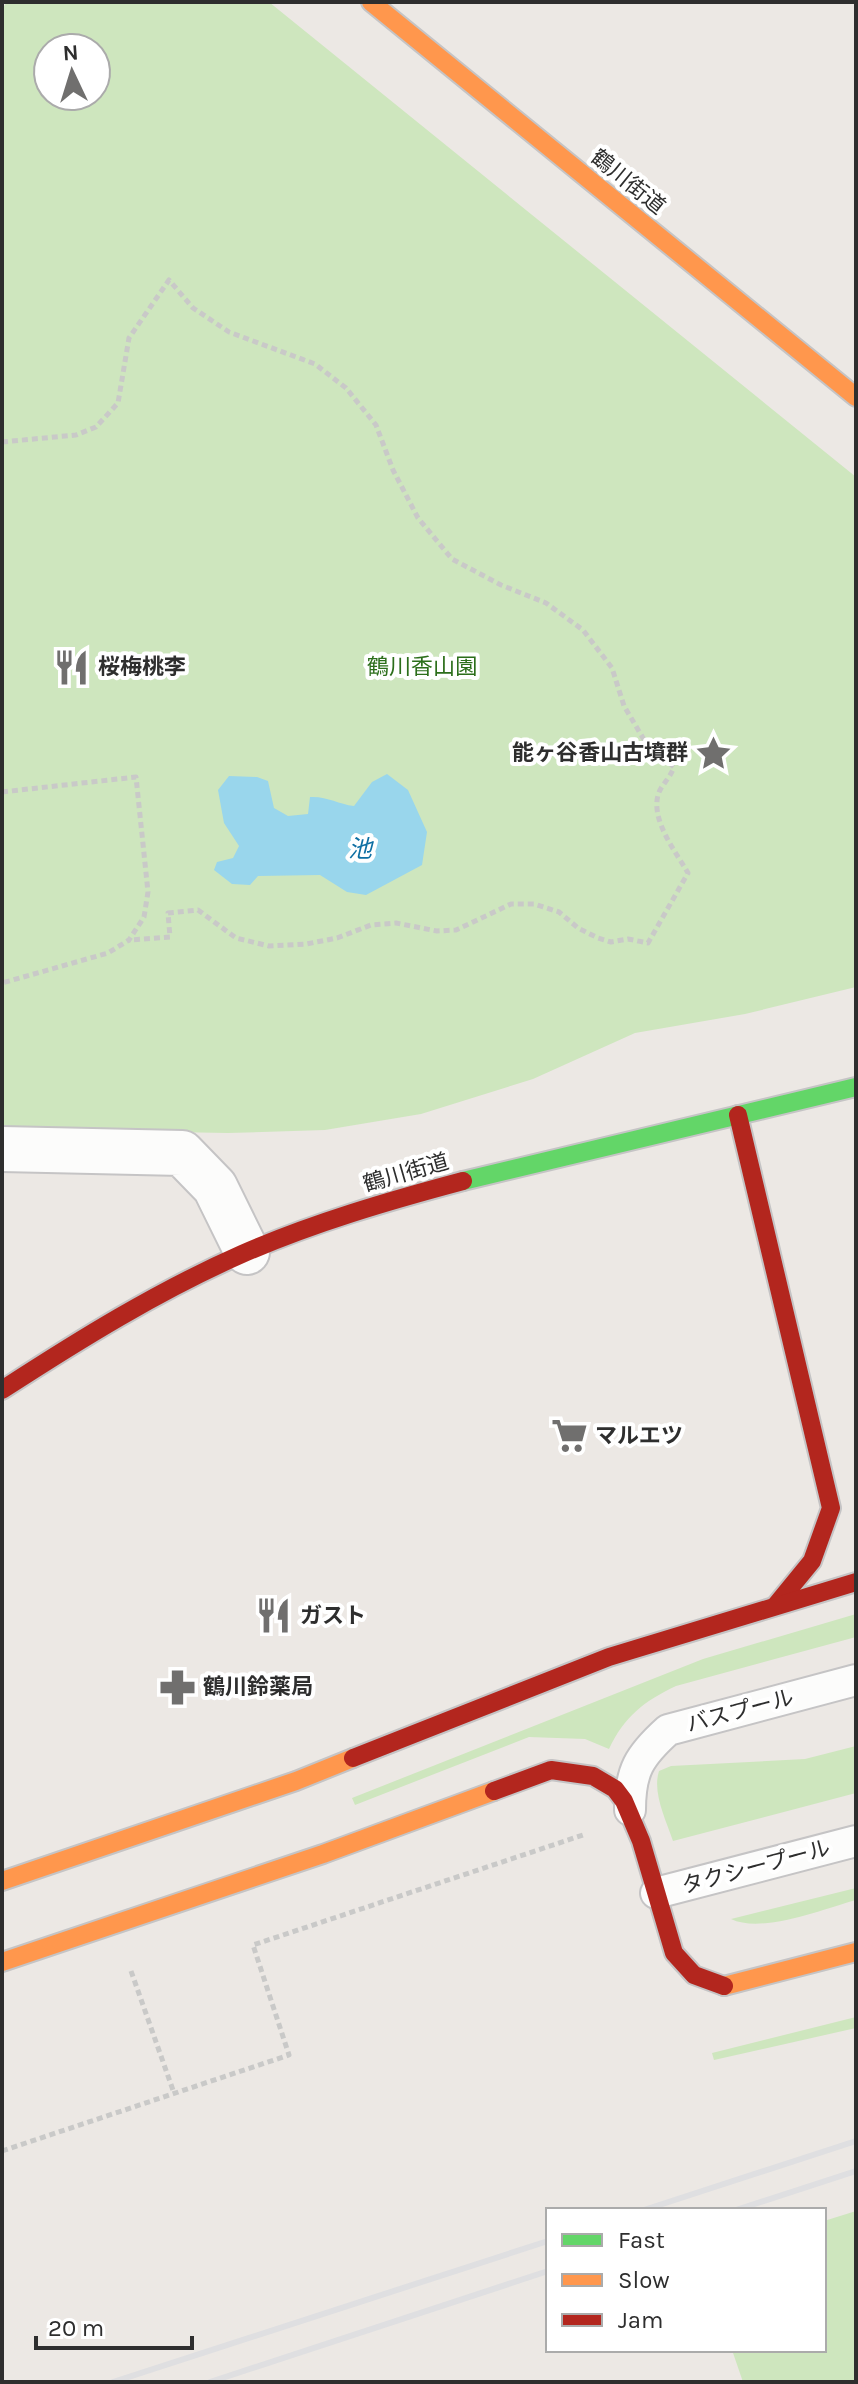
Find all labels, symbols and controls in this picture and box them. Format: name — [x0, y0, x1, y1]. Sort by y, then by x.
north arrow — [32, 32, 112, 112]
text: N — [62, 40, 79, 67]
street label: 鶴川街道 — [586, 144, 670, 220]
restaurant icon: 桜梅桃李 — [53, 648, 91, 686]
place label: 桜梅桃李 — [98, 654, 186, 680]
park label: 鶴川香山園 — [367, 654, 477, 680]
place icon: 能ヶ谷香山古墳群 — [695, 734, 733, 772]
place label: 能ヶ谷香山古墳群 — [512, 740, 688, 766]
water label: 池 — [348, 835, 374, 863]
street label: 鶴川街道 — [360, 1148, 452, 1198]
supermarket icon: マルエツ — [550, 1417, 588, 1455]
place label: マルエツ — [595, 1423, 683, 1449]
restaurant icon: ガスト — [255, 1597, 293, 1635]
place label: ガスト — [300, 1603, 366, 1629]
pharmacy icon: 鶴川鈴薬局 — [158, 1668, 196, 1706]
place label: 鶴川鈴薬局 — [203, 1674, 313, 1700]
street label: バスプール — [684, 1684, 796, 1738]
street label: タクシープール — [679, 1835, 833, 1899]
legend — [546, 2208, 826, 2352]
text: Fast — [618, 2226, 665, 2254]
text: Slow — [618, 2266, 670, 2294]
scale bar — [36, 2300, 192, 2350]
text: Jam — [618, 2306, 663, 2334]
text: 20 m — [48, 2314, 104, 2342]

